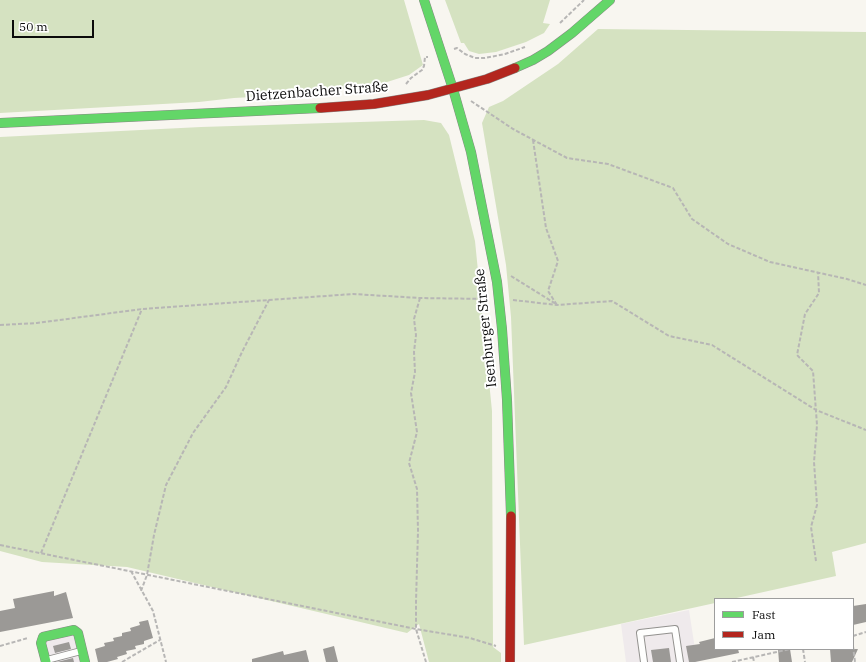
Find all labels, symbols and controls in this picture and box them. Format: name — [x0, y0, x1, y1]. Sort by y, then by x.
scale bar — [14, 12, 96, 38]
text: 50 m — [19, 19, 48, 34]
street label: Dietzenbacher Straße — [245, 79, 389, 105]
street label: Isenburger Straße — [471, 268, 501, 388]
legend — [714, 598, 854, 650]
text: Fast — [752, 607, 776, 622]
text: Jam — [752, 627, 775, 642]

